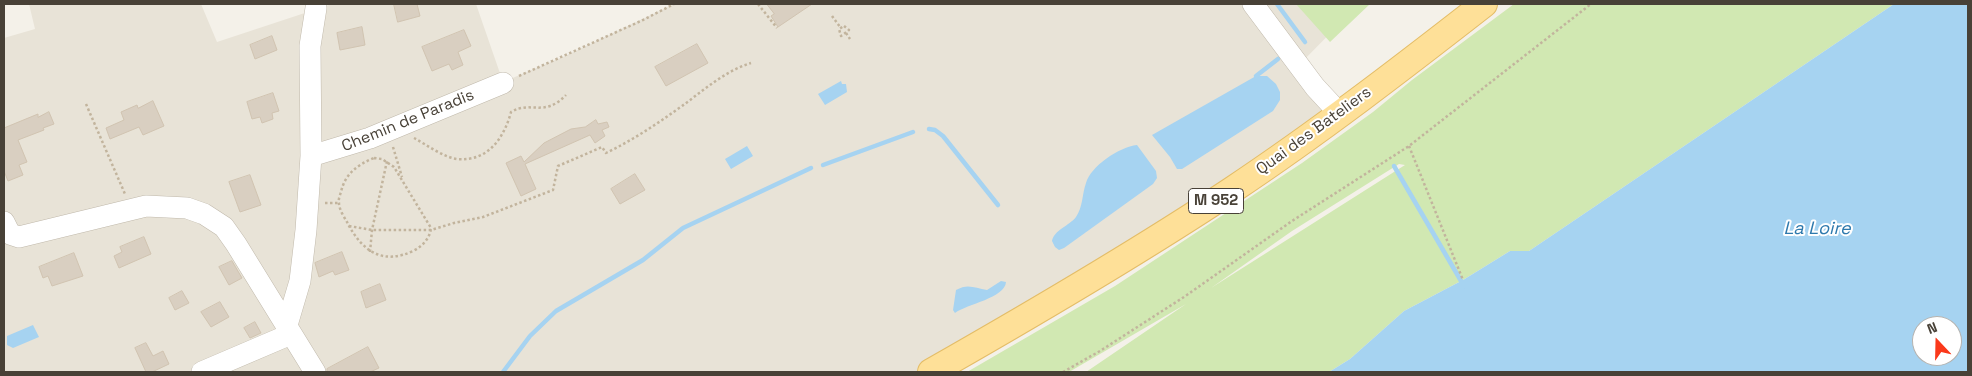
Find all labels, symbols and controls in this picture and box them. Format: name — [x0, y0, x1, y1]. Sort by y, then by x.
street label: Quai des Bateliers — [1253, 83, 1375, 179]
street label: Chemin de Paradis — [339, 86, 477, 156]
road number: M 952 — [1188, 188, 1244, 214]
water label: La Loire — [1783, 218, 1851, 240]
north arrow — [1912, 316, 1962, 366]
text: N — [1924, 318, 1940, 338]

